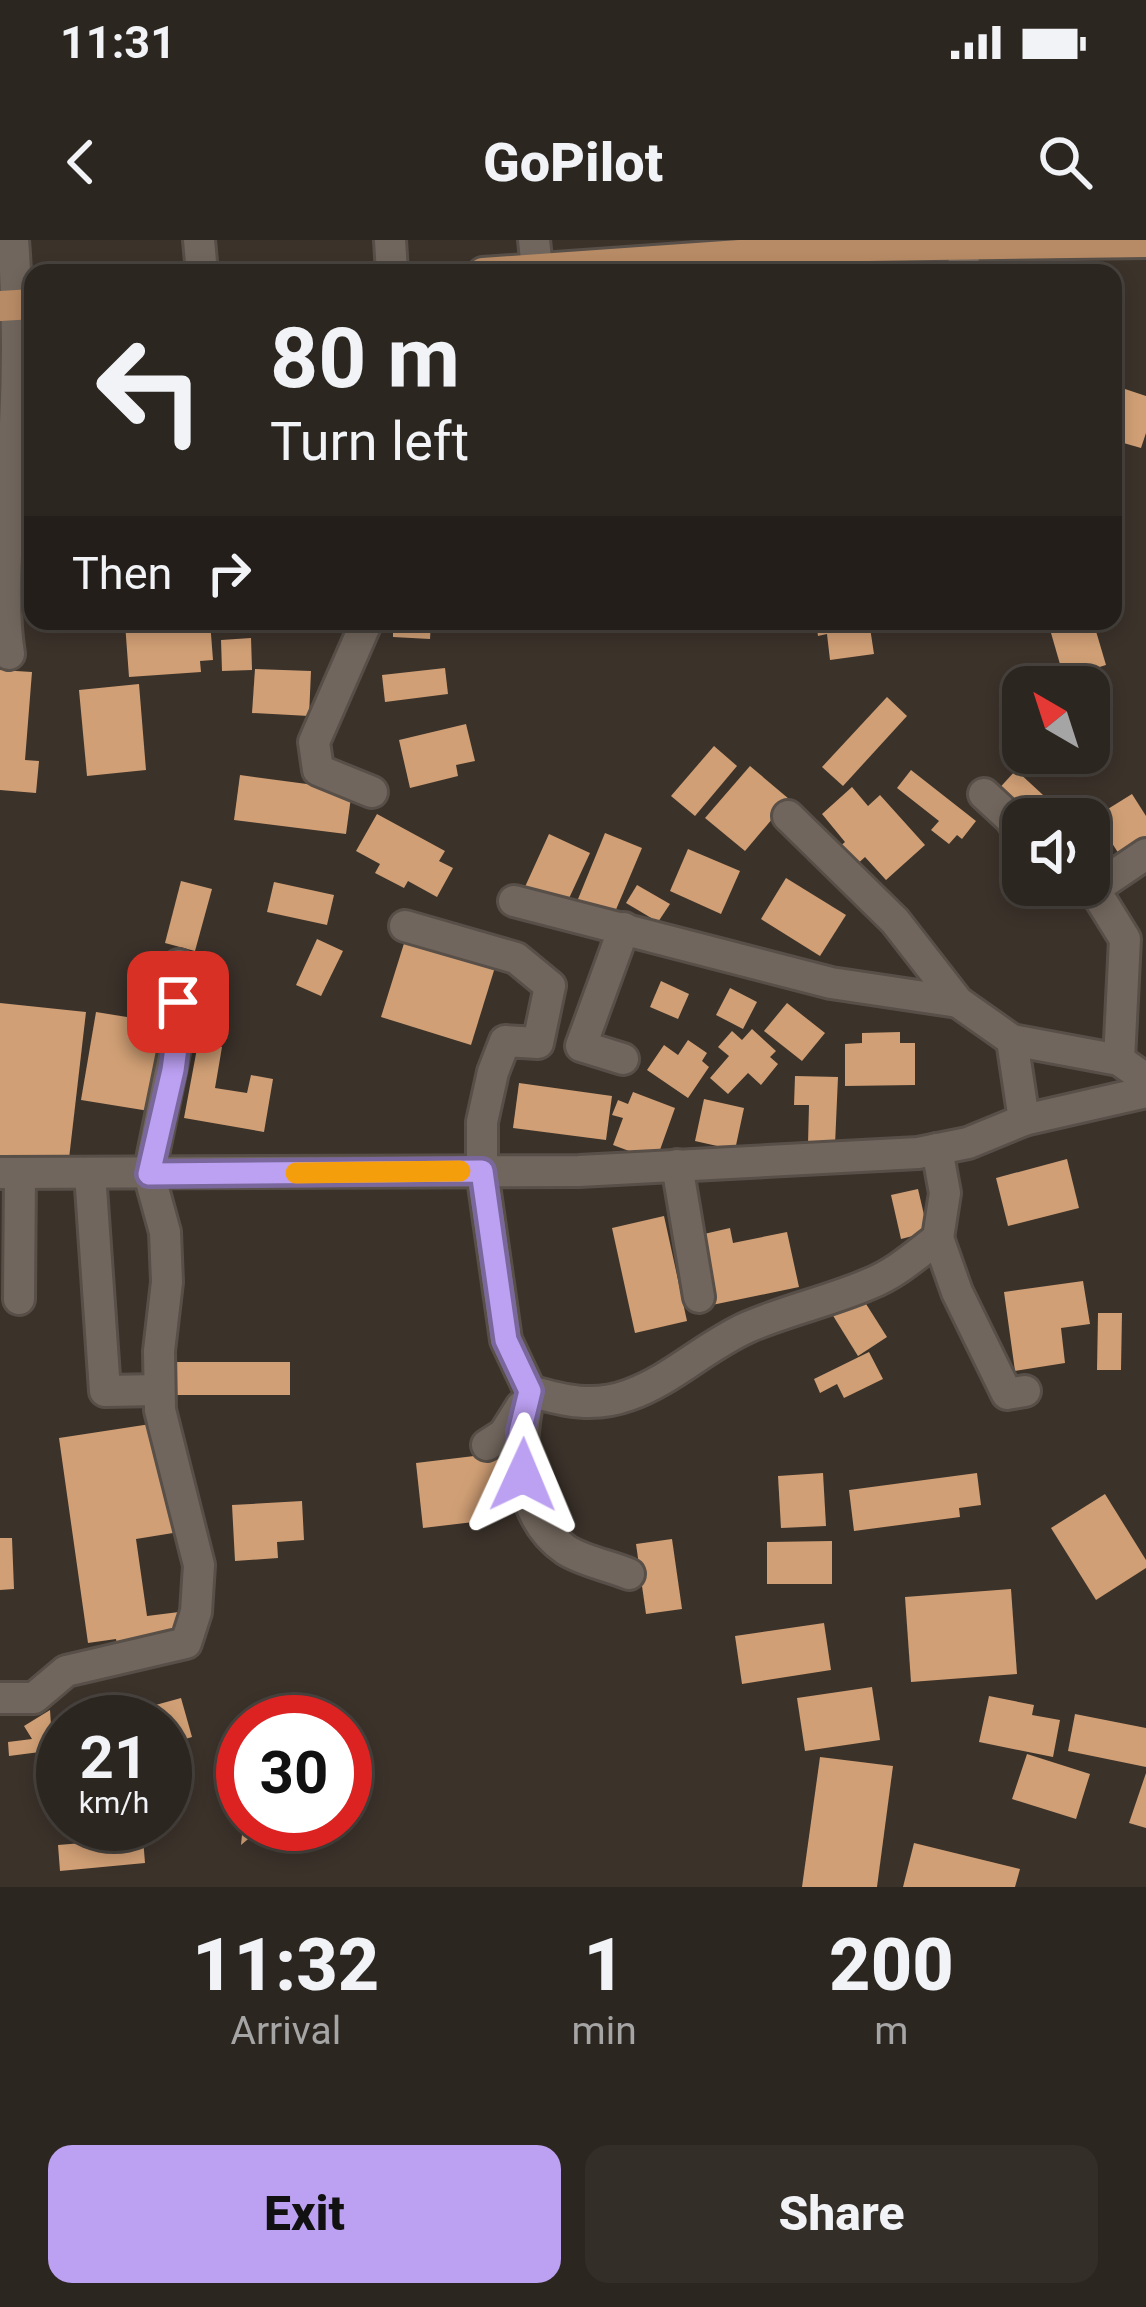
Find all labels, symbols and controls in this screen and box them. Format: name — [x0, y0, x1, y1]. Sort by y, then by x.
text: 11:31 — [60, 16, 176, 69]
icon: back — [48, 129, 114, 195]
icon: search — [1032, 129, 1098, 195]
text: GoPilot — [483, 131, 663, 194]
text: 80 m — [270, 309, 460, 408]
icon: left — [72, 312, 228, 468]
text: Turn left — [270, 410, 469, 473]
icon: right — [196, 540, 262, 606]
text: Then — [72, 547, 172, 600]
north arrow — [1002, 666, 1110, 774]
map controls — [1002, 666, 1110, 906]
button: sound — [1002, 798, 1110, 906]
pin — [127, 951, 229, 1053]
icon: arrive — [145, 969, 211, 1035]
position arrow — [460, 1412, 586, 1538]
speed limit sign: 30 — [216, 1695, 372, 1851]
text: 21 — [80, 1722, 148, 1793]
text: km/h — [79, 1785, 149, 1820]
text: 11:32 — [192, 1923, 379, 2008]
text: 1 — [583, 1923, 625, 2008]
text: 200 — [829, 1923, 954, 2008]
text: Arrival — [230, 2008, 341, 2054]
text: min — [572, 2008, 637, 2054]
text: m — [874, 2008, 908, 2054]
button: Exit — [48, 2145, 561, 2283]
button: Share — [585, 2145, 1098, 2283]

